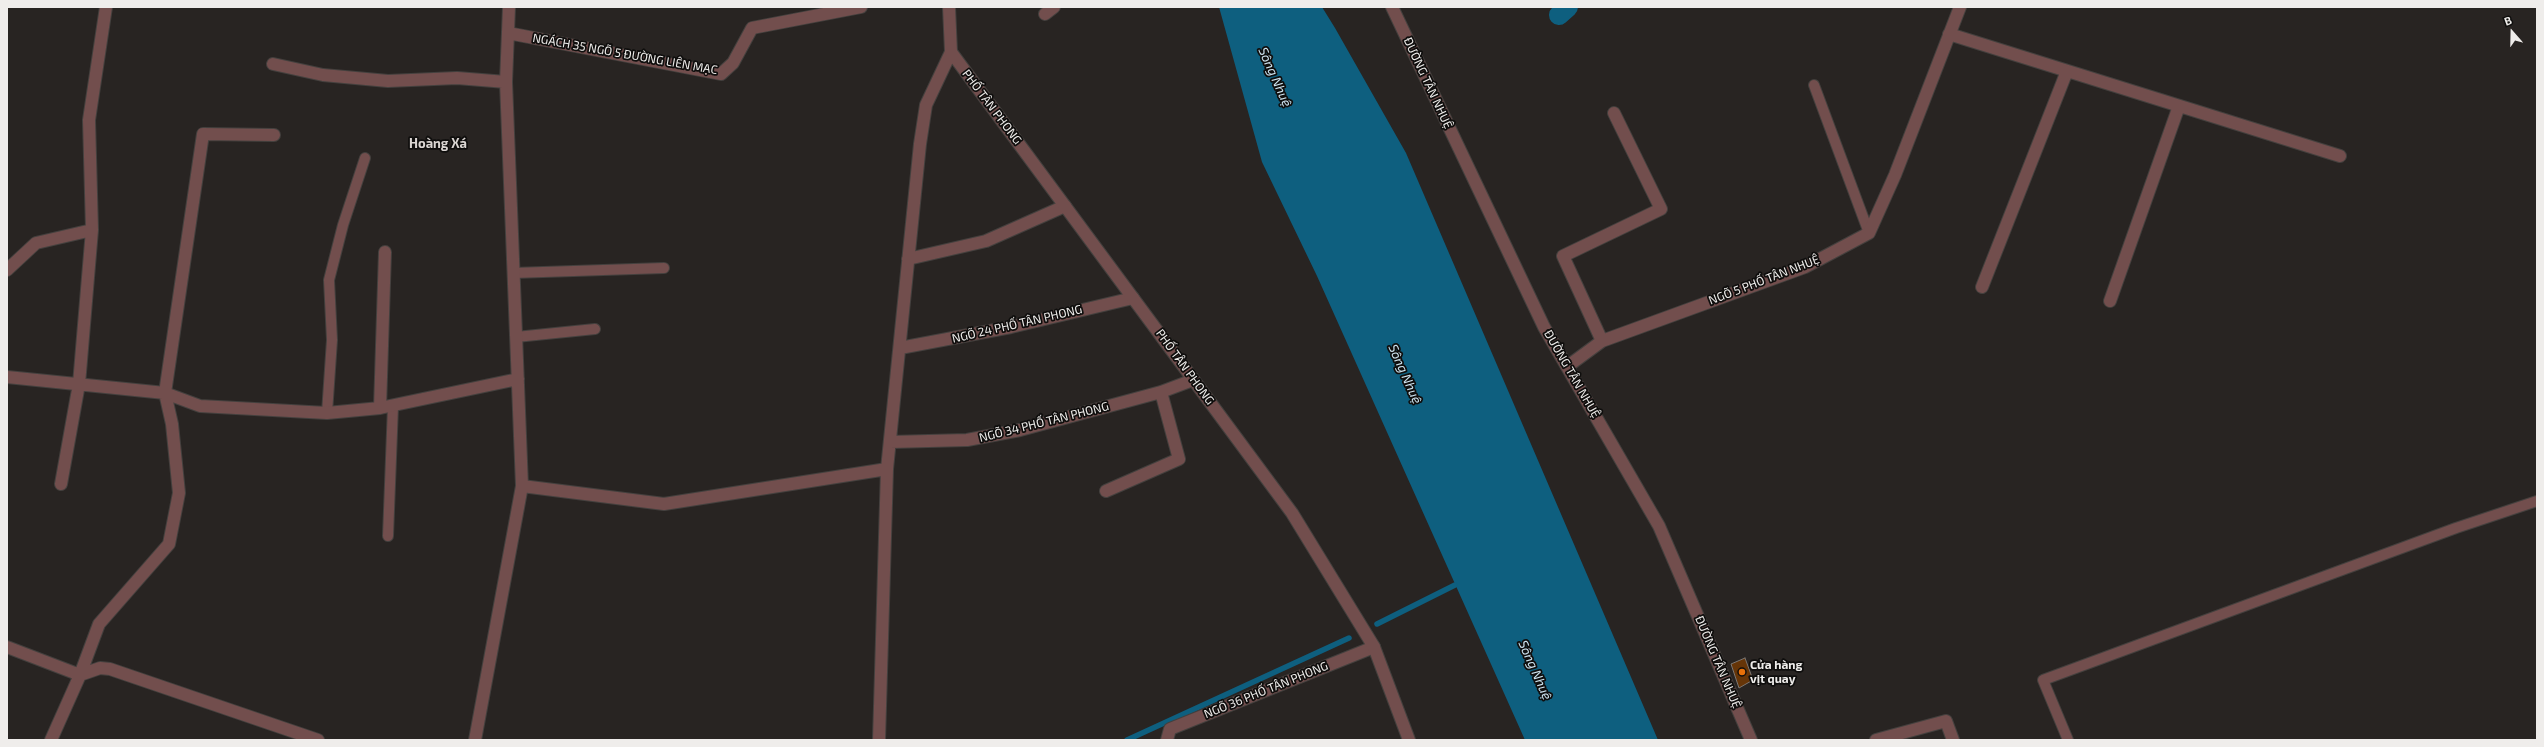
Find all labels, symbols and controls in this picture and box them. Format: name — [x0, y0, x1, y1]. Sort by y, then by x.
north arrow — [2492, 12, 2532, 52]
text: B — [2502, 13, 2513, 28]
street label: NGÁCH 35 NGÕ 5 ĐƯỜNG LIÊN MẠC — [531, 31, 719, 77]
street label: ĐƯỜNG TÂN NHUỆ — [1401, 35, 1455, 131]
water label: Sông Nhuệ — [1255, 45, 1295, 109]
street label: PHỐ TÂN PHONG — [959, 67, 1025, 147]
district label: Hoàng Xá — [409, 136, 467, 152]
street label: NGÕ 5 PHỐ TÂN NHUỆ — [1707, 252, 1821, 308]
street label: NGÕ 24 PHỐ TÂN PHONG — [950, 302, 1084, 346]
street label: PHỐ TÂN PHONG — [1153, 326, 1217, 408]
street label: ĐƯỜNG TÂN NHUỆ — [1541, 327, 1603, 421]
water label: Sông Nhuệ — [1385, 342, 1425, 406]
street label: NGÕ 34 PHỐ TÂN PHONG — [978, 399, 1110, 445]
street label: ĐƯỜNG TÂN NHUỆ — [1692, 614, 1744, 710]
water label: Sông Nhuệ — [1515, 638, 1555, 702]
street label: NGÕ 36 PHỐ TÂN PHONG — [1202, 658, 1330, 722]
place label: Cửa hàng vịt quay — [1750, 658, 1803, 686]
marker: Cửa hàng vịt quay — [1737, 667, 1747, 677]

